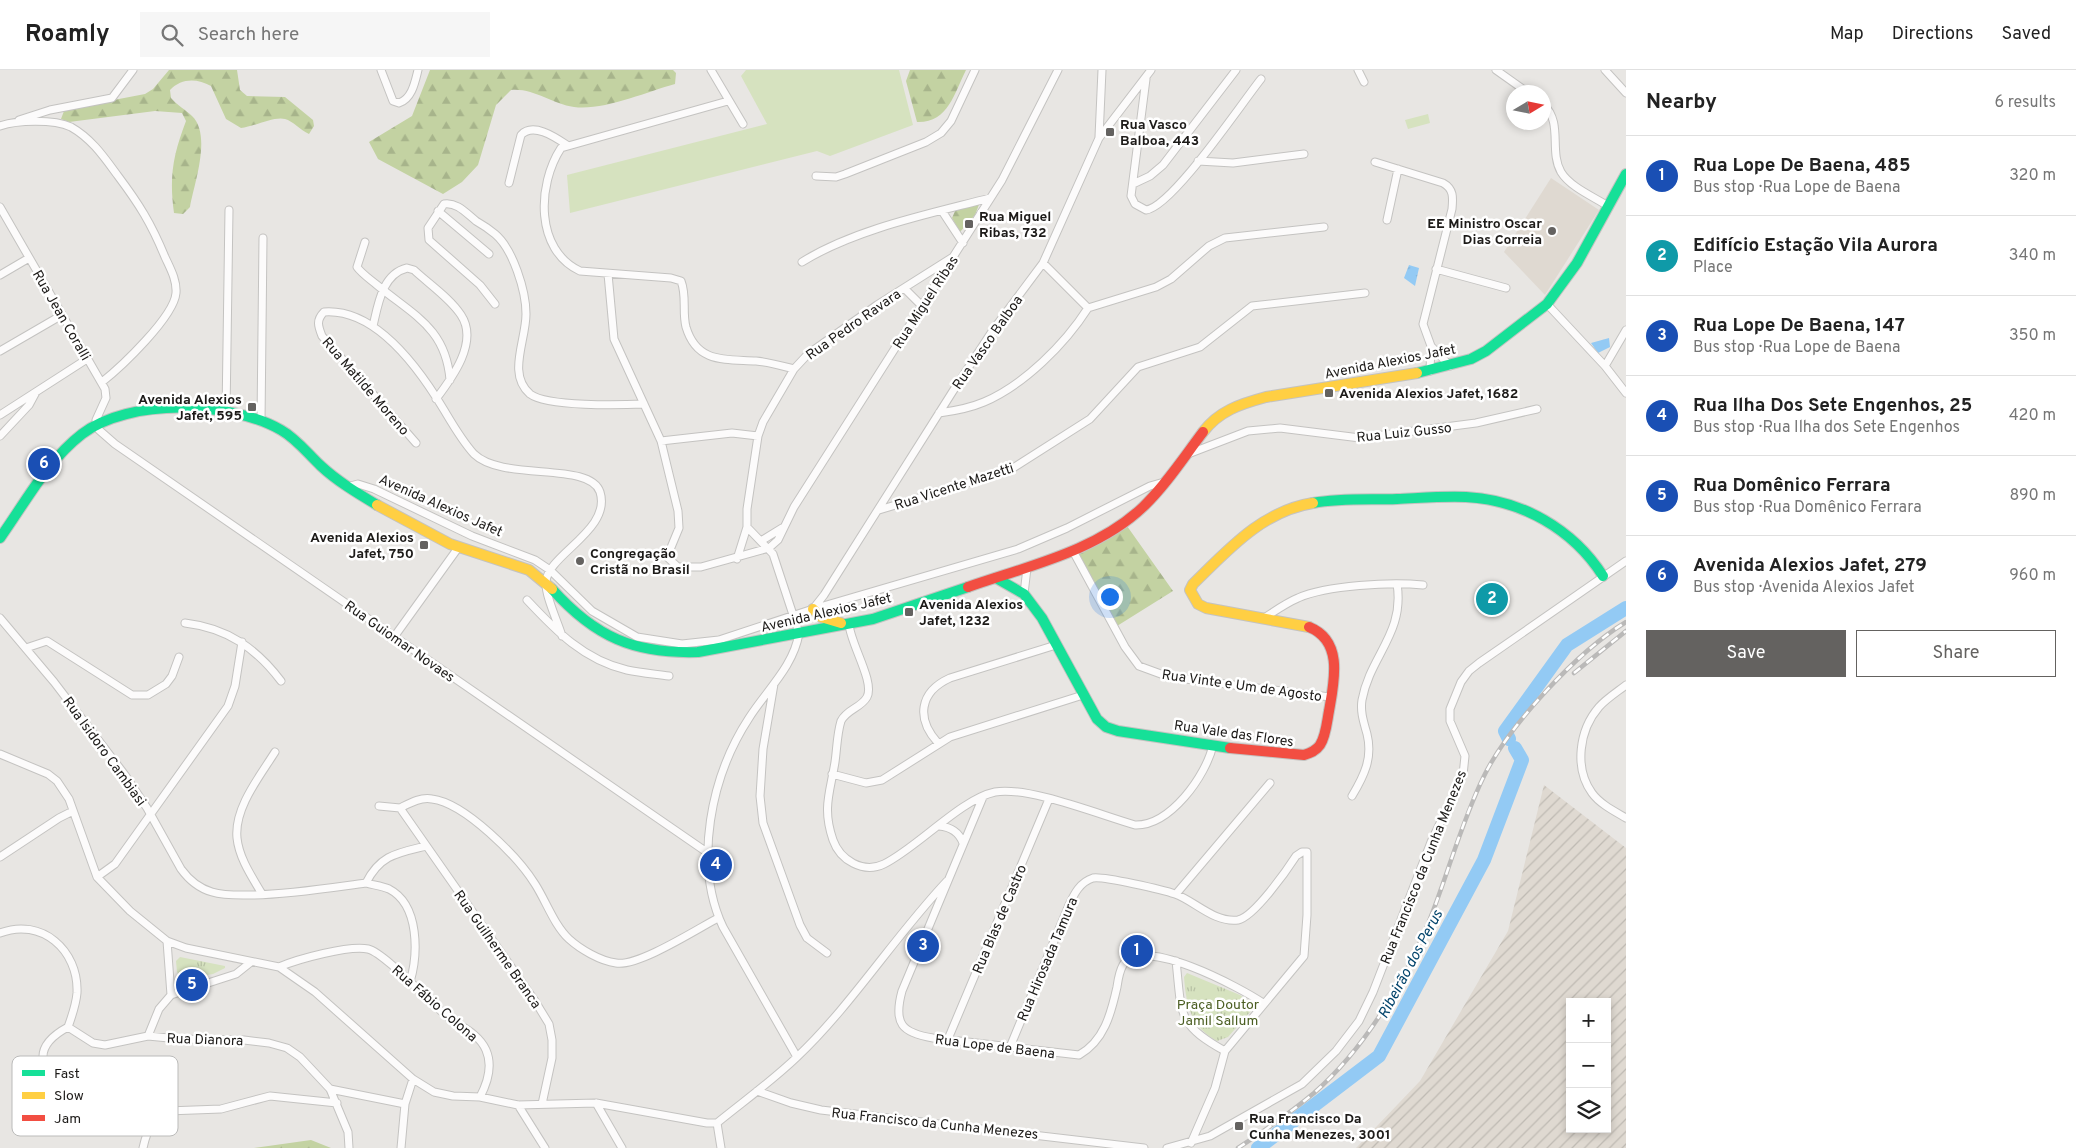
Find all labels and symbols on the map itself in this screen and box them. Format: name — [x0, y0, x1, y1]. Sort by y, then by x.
north arrow — [1506, 85, 1551, 130]
place label: Rua Vasco Balboa, 443 — [1120, 117, 1199, 150]
marker: Rua Vasco Balboa, 443 — [1104, 126, 1116, 138]
place label: Rua Miguel Ribas, 732 — [979, 209, 1051, 242]
place label: EE Ministro Oscar Dias Correia — [1427, 216, 1542, 249]
marker: Rua Miguel Ribas, 732 — [963, 218, 975, 230]
marker: EE Ministro Oscar Dias Correia — [1546, 225, 1558, 237]
street label: Rua Miguel Ribas — [890, 253, 963, 353]
street label: Rua Jean Coralli — [28, 267, 94, 364]
street label: Rua Pedro Ravara — [803, 286, 905, 364]
street label: Rua Vasco Balboa — [949, 292, 1027, 393]
street label: Rua Matilde Moreno — [318, 334, 412, 440]
street label: Avenida Alexios Jafet — [1323, 341, 1457, 384]
place label: Avenida Alexios Jafet, 1682 — [1339, 386, 1518, 403]
marker: Avenida Alexios Jafet, 1682 — [1323, 387, 1335, 399]
place label: Avenida Alexios Jafet, 595 — [138, 392, 242, 425]
marker: Avenida Alexios Jafet, 595 — [246, 401, 258, 413]
street label: Rua Luiz Gusso — [1356, 420, 1453, 447]
pin: 6 — [28, 445, 60, 483]
street label: Rua Vicente Mazetti — [893, 460, 1016, 515]
street label: Avenida Alexios Jafet — [376, 471, 505, 541]
place label: Avenida Alexios Jafet, 750 — [310, 530, 414, 563]
marker: Avenida Alexios Jafet, 750 — [418, 539, 430, 551]
place label: Congregação Cristã no Brasil — [590, 546, 690, 579]
marker: Congregação Cristã no Brasil — [574, 555, 586, 567]
pin: 2 — [1476, 580, 1508, 618]
your location — [1097, 584, 1123, 610]
street label: Avenida Alexios Jafet — [759, 590, 893, 637]
place label: Avenida Alexios Jafet, 1232 — [919, 597, 1023, 630]
street label: Rua Guiomar Novaes — [341, 598, 458, 687]
marker: Avenida Alexios Jafet, 1232 — [903, 606, 915, 618]
street label: Rua Vinte e Um de Agosto — [1161, 667, 1323, 706]
street label: Rua Isidoro Cambiasi — [58, 694, 149, 810]
street label: Rua Vale das Flores — [1173, 718, 1295, 751]
street label: Rua Francisco da Cunha Menezes — [1378, 768, 1471, 967]
pin: 4 — [700, 846, 732, 884]
street label: Rua Blas de Castro — [970, 862, 1031, 977]
street label: Rua Guilherme Branca — [449, 887, 544, 1012]
street label: Rua Hirosada Tamura — [1015, 895, 1082, 1024]
water label: Ribeirão dos Perus — [1375, 907, 1448, 1022]
pin: 3 — [907, 927, 939, 965]
pin: 1 — [1121, 932, 1153, 970]
street label: Rua Fábio Colona — [388, 962, 480, 1046]
pin: 5 — [176, 966, 208, 1004]
park label: Praça Doutor Jamil Sallum — [1177, 997, 1260, 1030]
street label: Rua Dianora — [166, 1031, 244, 1050]
street label: Rua Lope de Baena — [934, 1032, 1056, 1063]
legend — [12, 1056, 178, 1136]
text: Fast — [54, 1066, 80, 1083]
text: Slow — [54, 1088, 84, 1105]
street label: Rua Francisco da Cunha Menezes — [831, 1105, 1039, 1144]
text: Jam — [54, 1111, 81, 1128]
place label: Rua Francisco Da Cunha Menezes, 3001 — [1249, 1111, 1391, 1144]
marker: Rua Francisco Da Cunha Menezes, 3001 — [1233, 1120, 1245, 1132]

